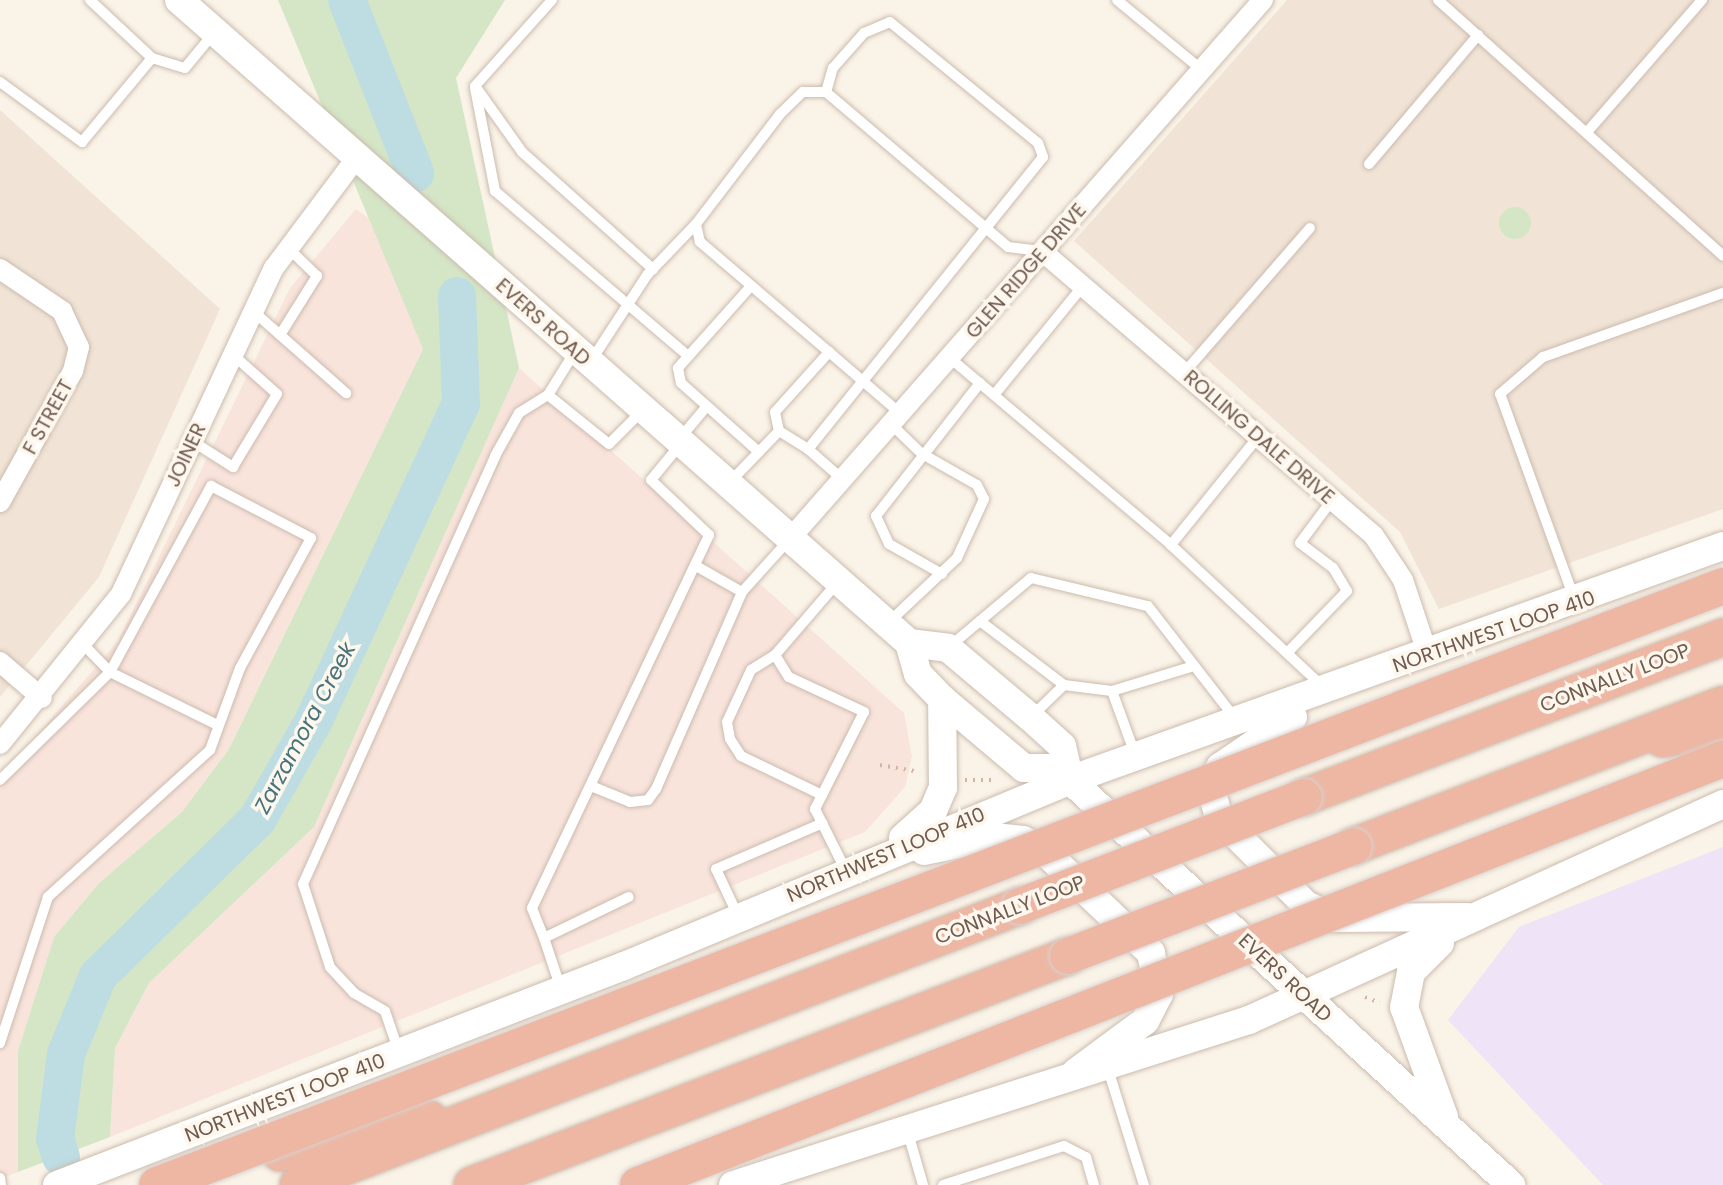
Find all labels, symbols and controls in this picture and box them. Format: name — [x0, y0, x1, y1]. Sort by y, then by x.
street label: GLEN RIDGE DRIVE — [961, 199, 1091, 343]
street label: EVERS ROAD — [491, 273, 595, 371]
street label: ROLLING DALE DRIVE — [1179, 365, 1339, 509]
street label: F STREET — [18, 376, 78, 458]
street label: JOINER — [161, 419, 211, 491]
street label: NORTHWEST LOOP 410 — [1389, 586, 1599, 678]
water label: Zarzamora Creek — [249, 638, 361, 818]
street label: CONNALLY LOOP — [1537, 638, 1693, 718]
street label: NORTHWEST LOOP 410 — [783, 802, 989, 908]
street label: CONNALLY LOOP — [932, 870, 1088, 950]
street label: EVERS ROAD — [1233, 929, 1337, 1027]
street label: NORTHWEST LOOP 410 — [181, 1049, 389, 1147]

